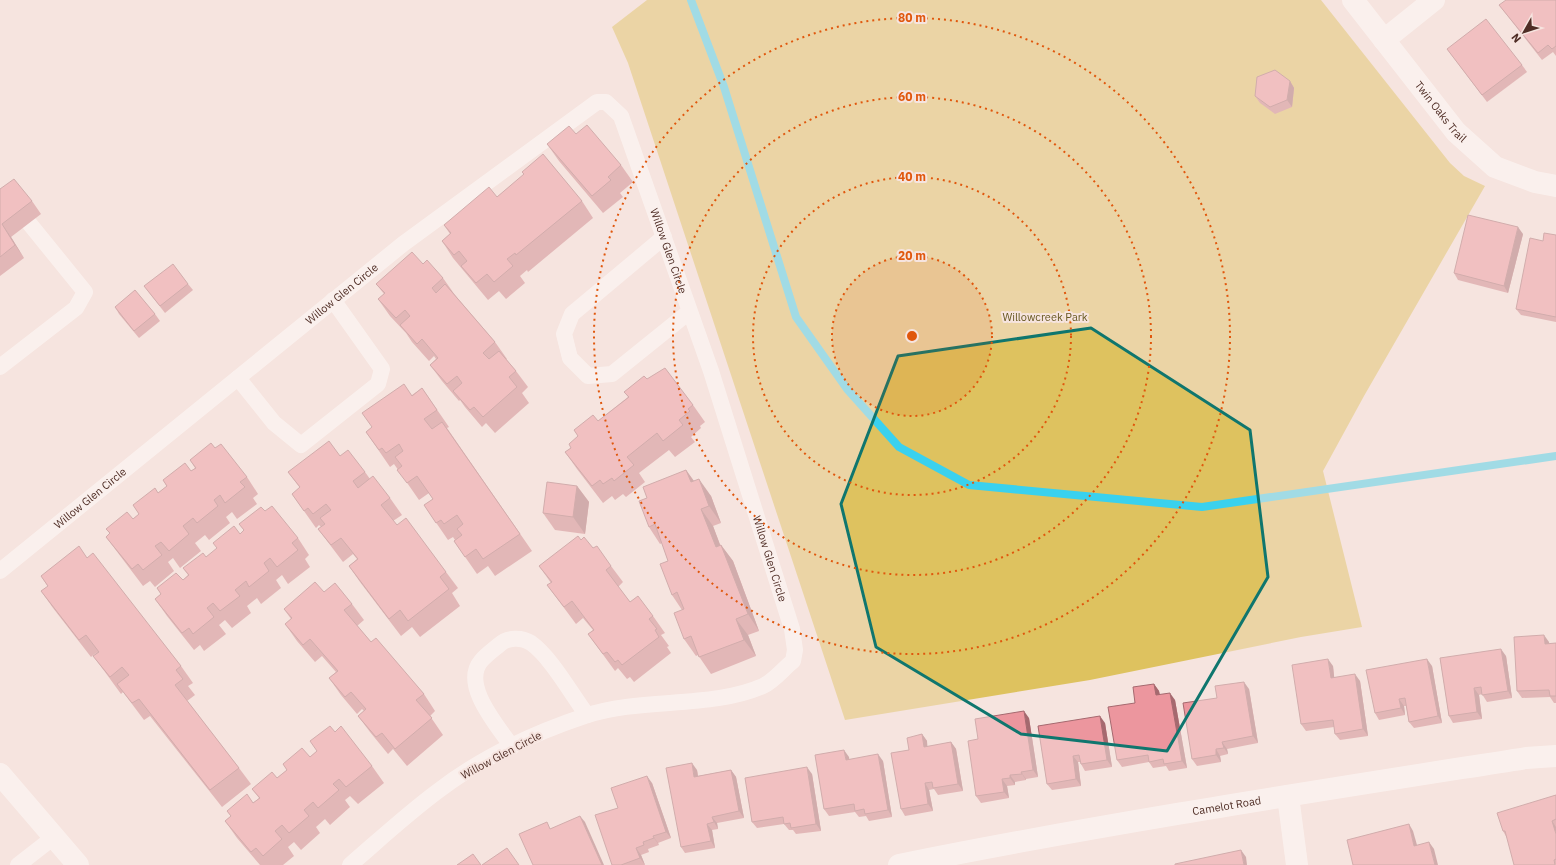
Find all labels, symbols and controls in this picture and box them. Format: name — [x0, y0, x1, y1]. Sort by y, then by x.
text: 80 m — [898, 10, 926, 25]
north arrow — [1504, 12, 1544, 52]
text: N — [1508, 31, 1524, 46]
street label: Twin Oaks Trail — [1412, 78, 1470, 145]
text: 60 m — [898, 89, 926, 104]
text: 40 m — [898, 169, 926, 184]
street label: Willow Glen Circle — [647, 206, 690, 295]
text: 20 m — [898, 248, 926, 263]
street label: Willow Glen Circle — [303, 260, 381, 327]
park label: Willowcreek Park — [1002, 310, 1088, 324]
centre of rings — [905, 329, 919, 343]
street label: Willow Glen Circle — [51, 464, 129, 532]
street label: Willow Glen Circle — [750, 514, 790, 603]
street label: Willow Glen Circle — [458, 728, 544, 782]
street label: Camelot Road — [1191, 793, 1262, 818]

